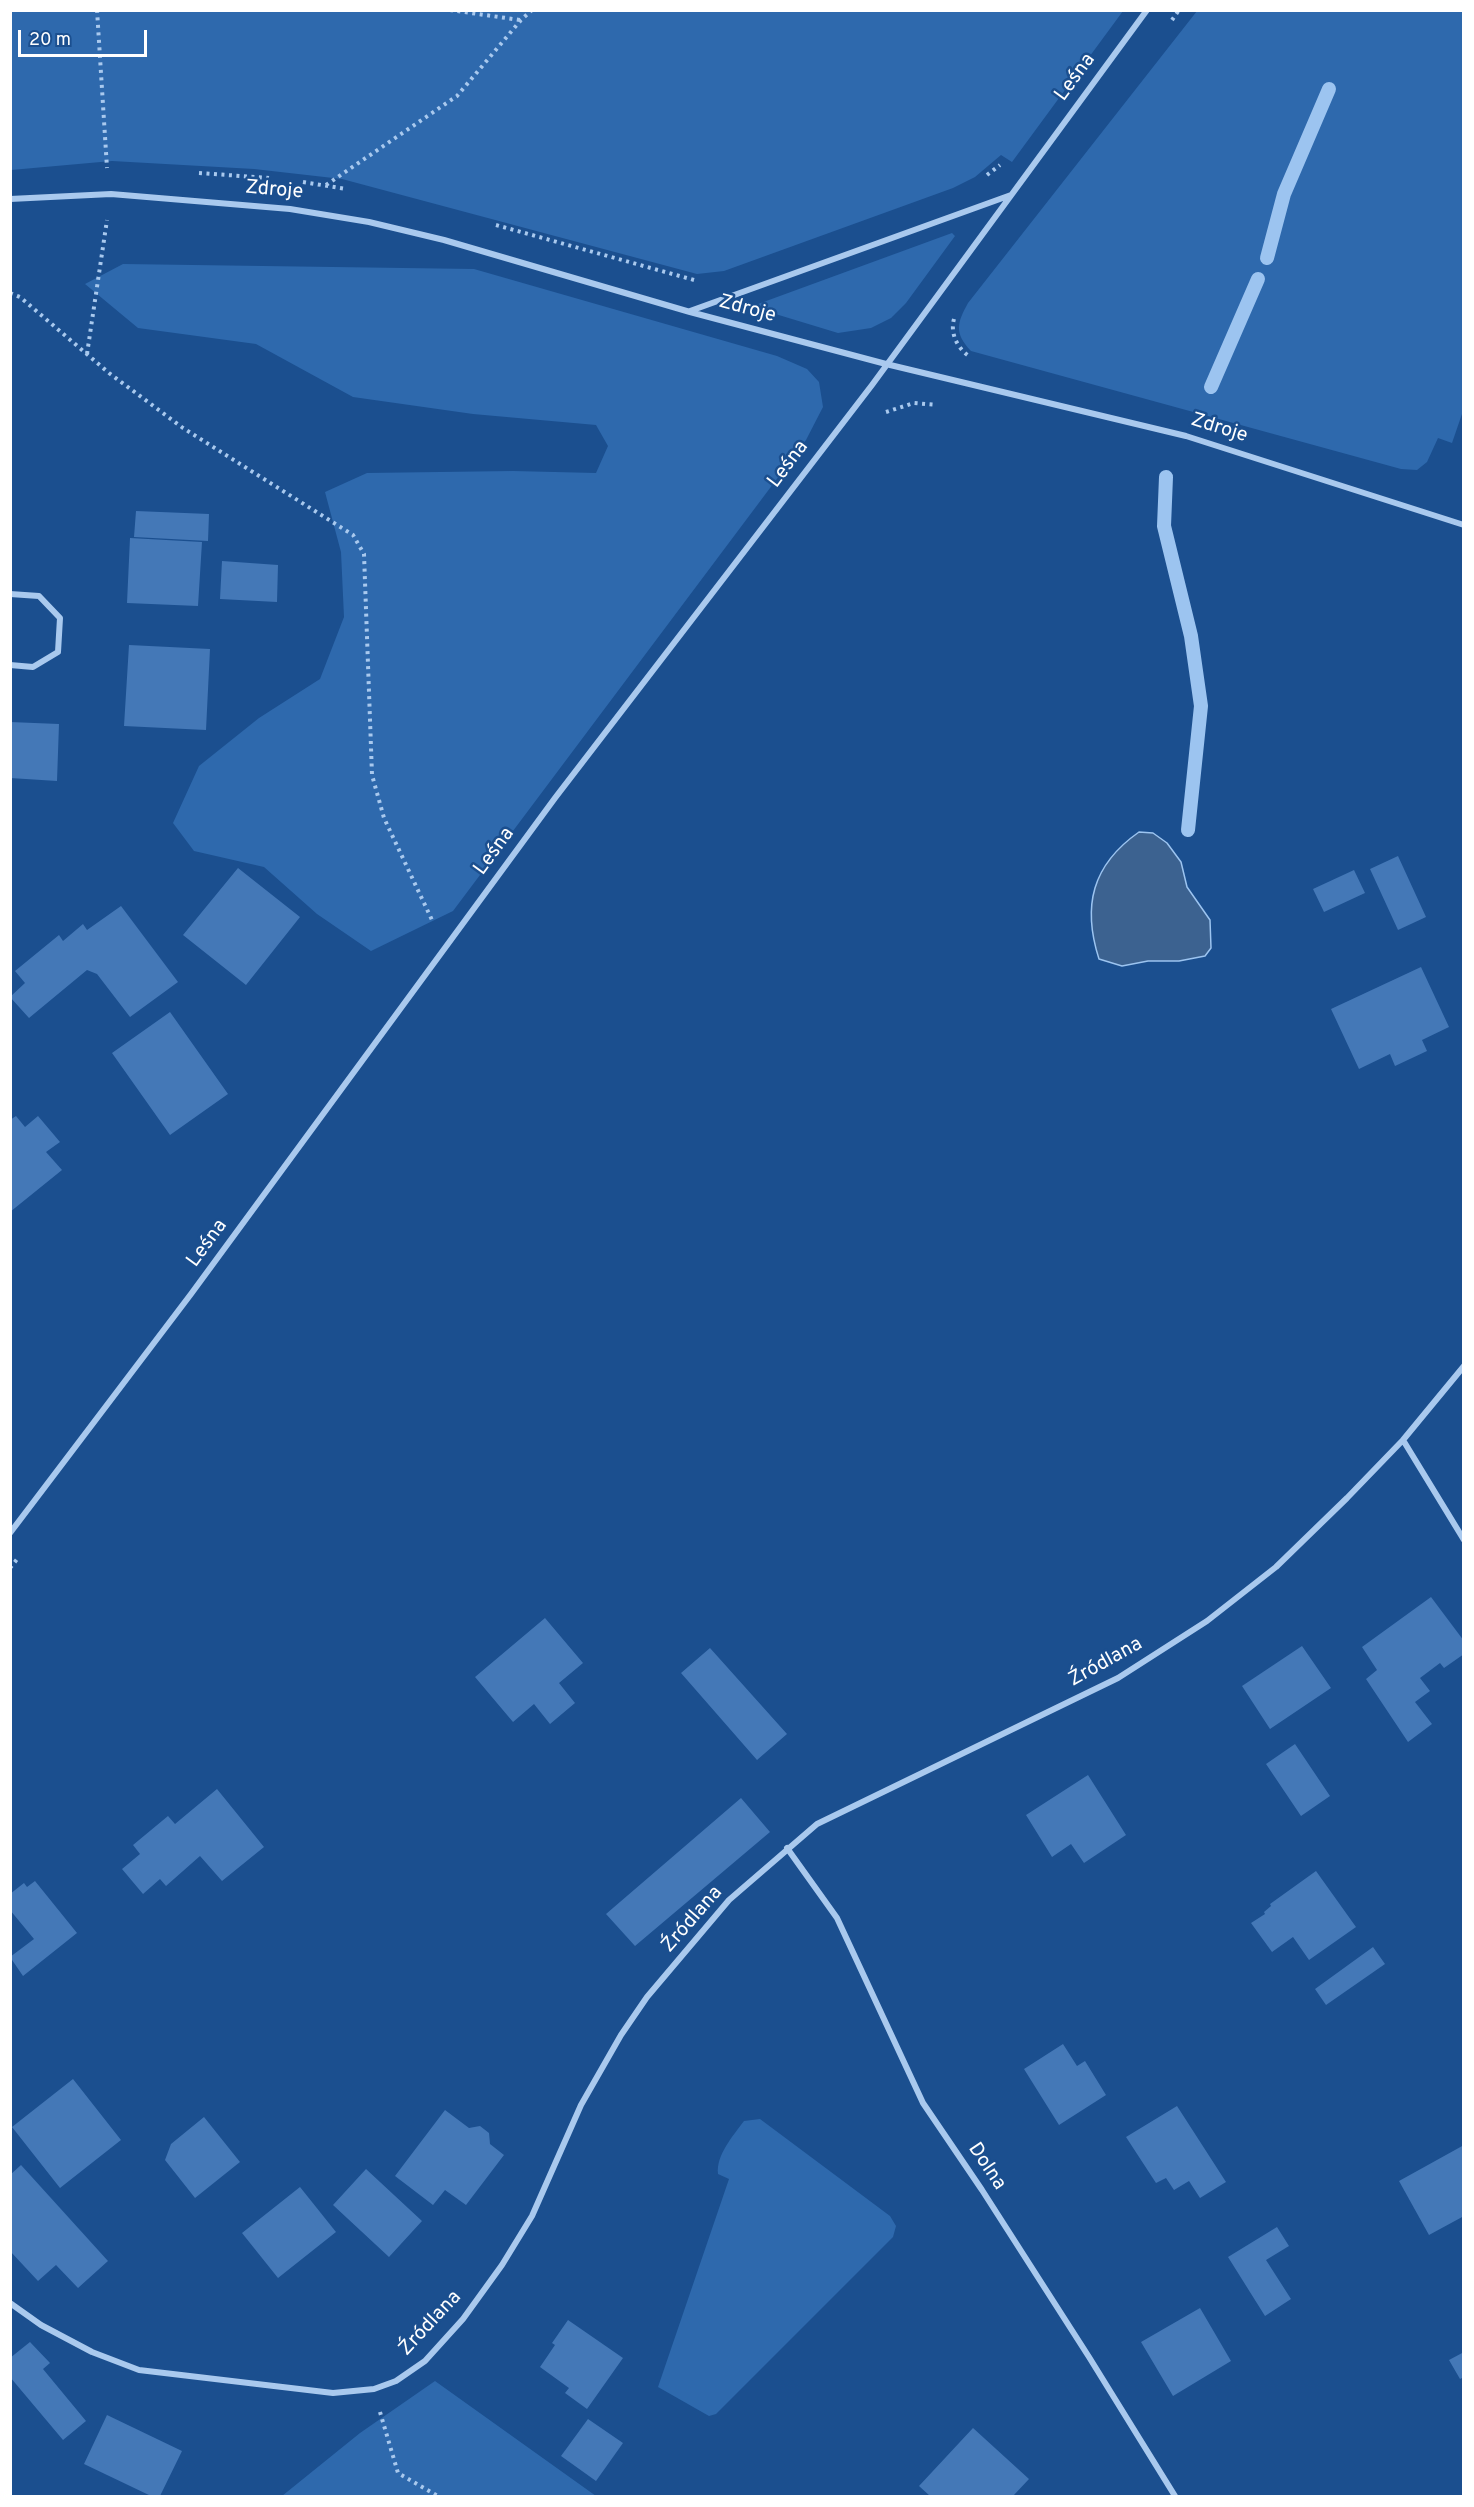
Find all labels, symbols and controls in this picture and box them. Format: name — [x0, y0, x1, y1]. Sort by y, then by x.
scale bar — [21, 18, 150, 56]
text: 20 m — [29, 29, 71, 52]
street label: Leśna — [1051, 49, 1101, 107]
street label: Zdroje — [244, 177, 304, 205]
street label: Zdroje — [716, 291, 778, 329]
street label: Zdroje — [1188, 409, 1250, 449]
street label: Leśna — [763, 437, 815, 493]
street label: Leśna — [470, 823, 520, 881]
street label: Leśna — [183, 1215, 233, 1273]
street label: Źródlana — [1065, 1633, 1147, 1693]
street label: Źródlana — [658, 1882, 728, 1958]
street label: Dolna — [962, 2139, 1010, 2195]
street label: Źródlana — [395, 2286, 467, 2362]

